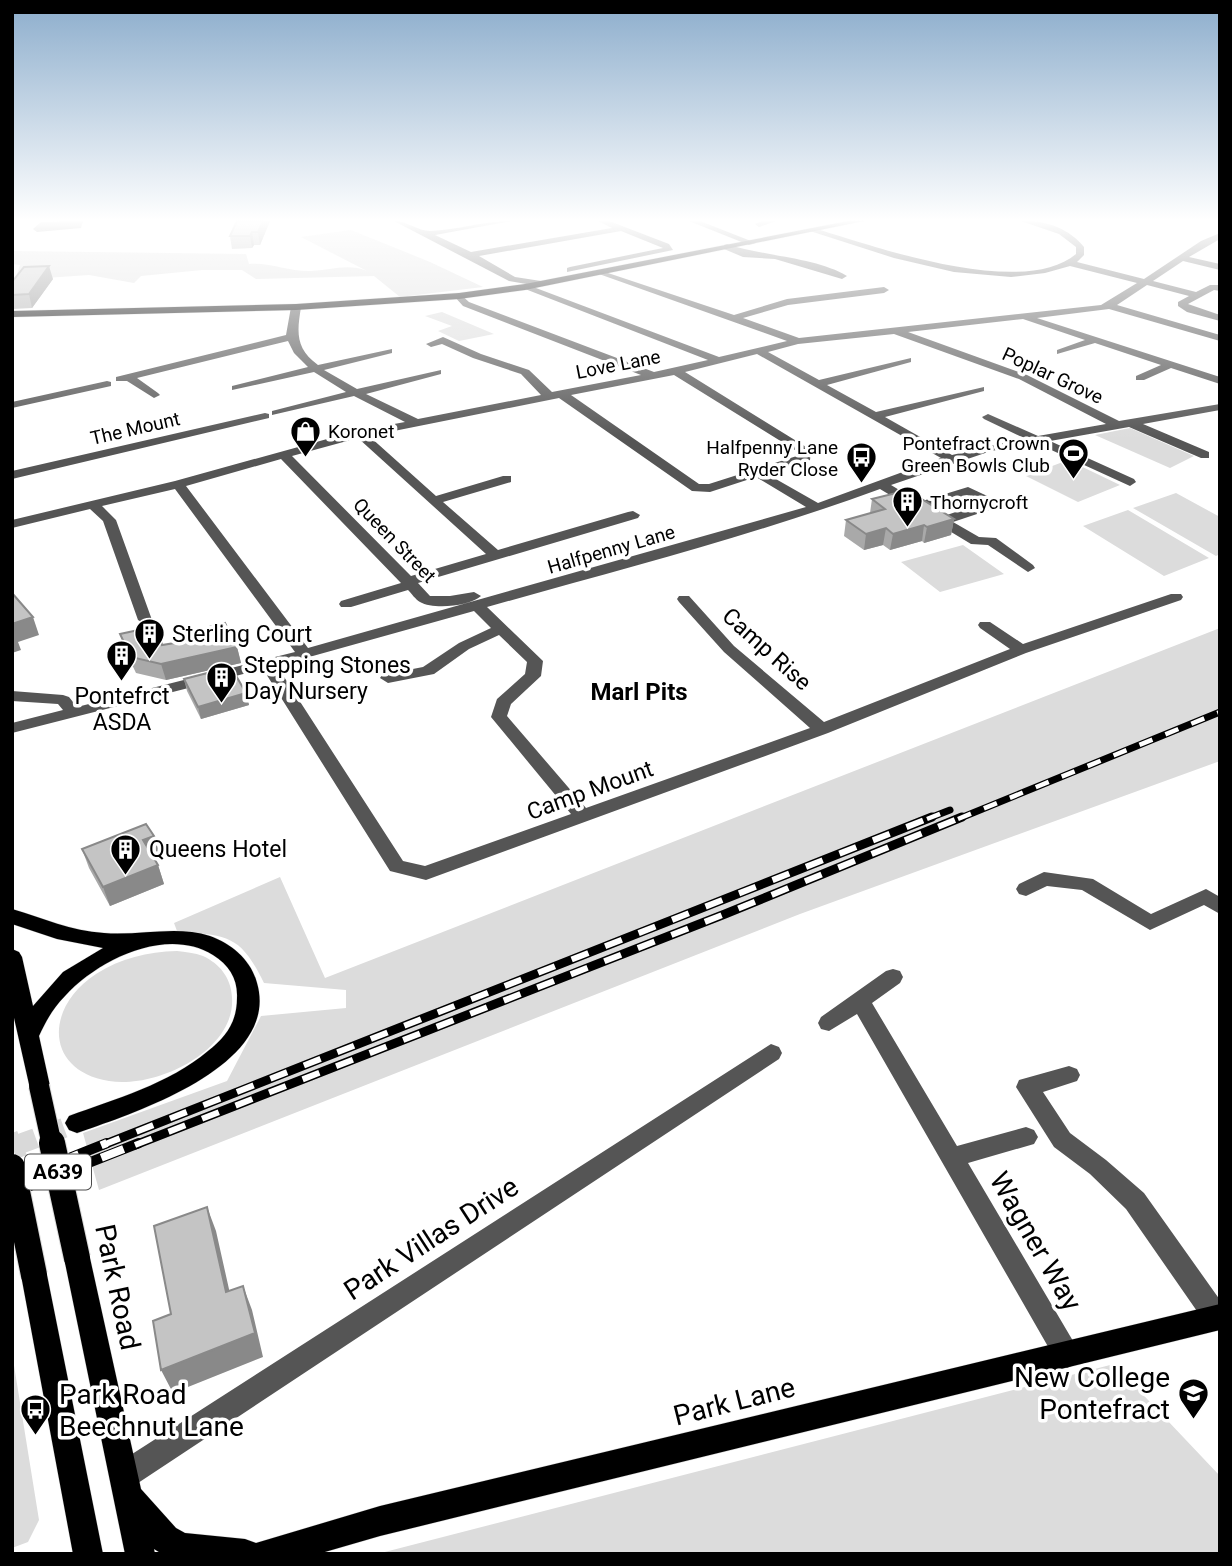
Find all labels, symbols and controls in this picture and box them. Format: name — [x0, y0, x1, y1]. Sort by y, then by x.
street label: Poplar Grove — [999, 342, 1107, 409]
street label: Love Lane — [574, 345, 662, 384]
street label: The Mount — [88, 407, 182, 450]
shop icon: Koronet — [288, 414, 322, 458]
place label: Koronet — [328, 420, 394, 443]
place label: Pontefract Crown Green Bowls Club — [901, 432, 1050, 477]
place label: Halfpenny Lane Ryder Close — [706, 436, 838, 481]
sports icon: Pontefract Crown Green Bowls Club — [1056, 437, 1090, 481]
bus stop icon: Halfpenny Lane Ryder Close — [844, 441, 878, 485]
building icon: Thornycroft — [890, 485, 924, 529]
place label: Thornycroft — [930, 491, 1028, 514]
street label: Queen Street — [348, 493, 441, 588]
street label: Halfpenny Lane — [545, 520, 678, 579]
street label: Camp Rise — [717, 603, 817, 696]
building icon: Sterling Court — [132, 617, 166, 661]
place label: Sterling Court — [172, 621, 312, 648]
building icon: Pontefrct ASDA — [105, 638, 139, 682]
place label: Stepping Stones Day Nursery — [244, 652, 411, 705]
building icon: Stepping Stones Day Nursery — [204, 661, 238, 705]
district label: Marl Pits — [590, 678, 688, 706]
place label: Pontefrct ASDA — [74, 683, 170, 736]
street label: Camp Mount — [523, 755, 657, 826]
building icon: Queens Hotel — [109, 832, 143, 876]
place label: Queens Hotel — [149, 836, 287, 863]
road number: A639 — [25, 1154, 91, 1190]
street label: Wagner Way — [983, 1166, 1089, 1317]
street label: Park Villas Drive — [338, 1170, 525, 1307]
street label: Park Road — [88, 1221, 147, 1353]
place label: New College Pontefract — [1014, 1361, 1170, 1426]
street label: Park Lane — [670, 1370, 798, 1432]
school or university icon: New College Pontefract — [1176, 1376, 1210, 1420]
place label: Park Road Beechnut Lane — [59, 1378, 244, 1443]
bus stop icon: Park Road Beechnut Lane — [19, 1393, 53, 1437]

